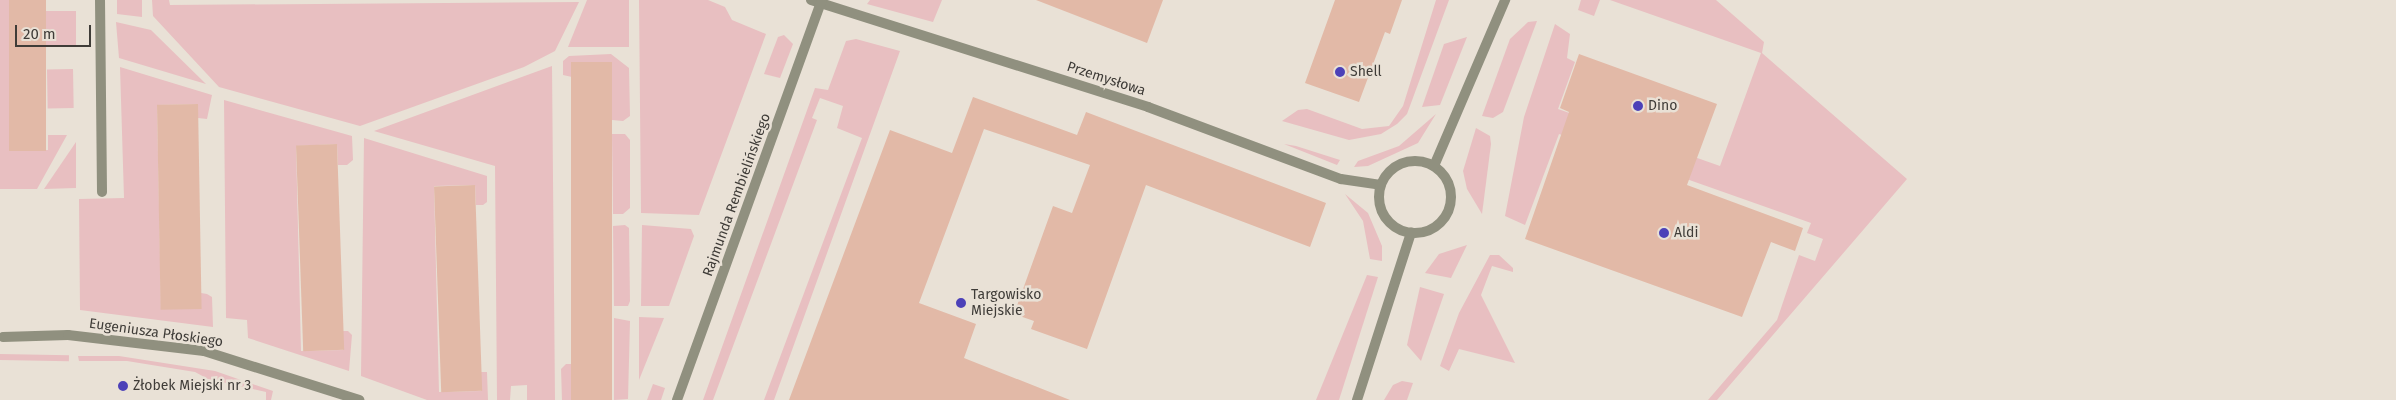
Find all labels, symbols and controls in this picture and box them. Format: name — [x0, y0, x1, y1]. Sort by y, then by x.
scale bar — [18, 15, 94, 47]
text: 20 m — [23, 25, 56, 43]
street label: Przemysłowa — [1065, 58, 1147, 100]
place label: Shell — [1350, 64, 1382, 80]
marker: Shell — [1334, 66, 1346, 78]
place label: Dino — [1648, 98, 1677, 114]
marker: Dino — [1632, 100, 1644, 112]
street label: Rajmunda Rembielińskiego — [700, 111, 774, 279]
place label: Aldi — [1674, 225, 1698, 241]
marker: Aldi — [1658, 227, 1670, 239]
place label: Targowisko Miejskie — [971, 287, 1041, 320]
marker: Targowisko Miejskie — [955, 297, 967, 309]
street label: Eugeniusza Płoskiego — [88, 315, 224, 351]
place label: Żłobek Miejski nr 3 — [133, 378, 251, 394]
marker: Żłobek Miejski nr 3 — [117, 380, 129, 392]

